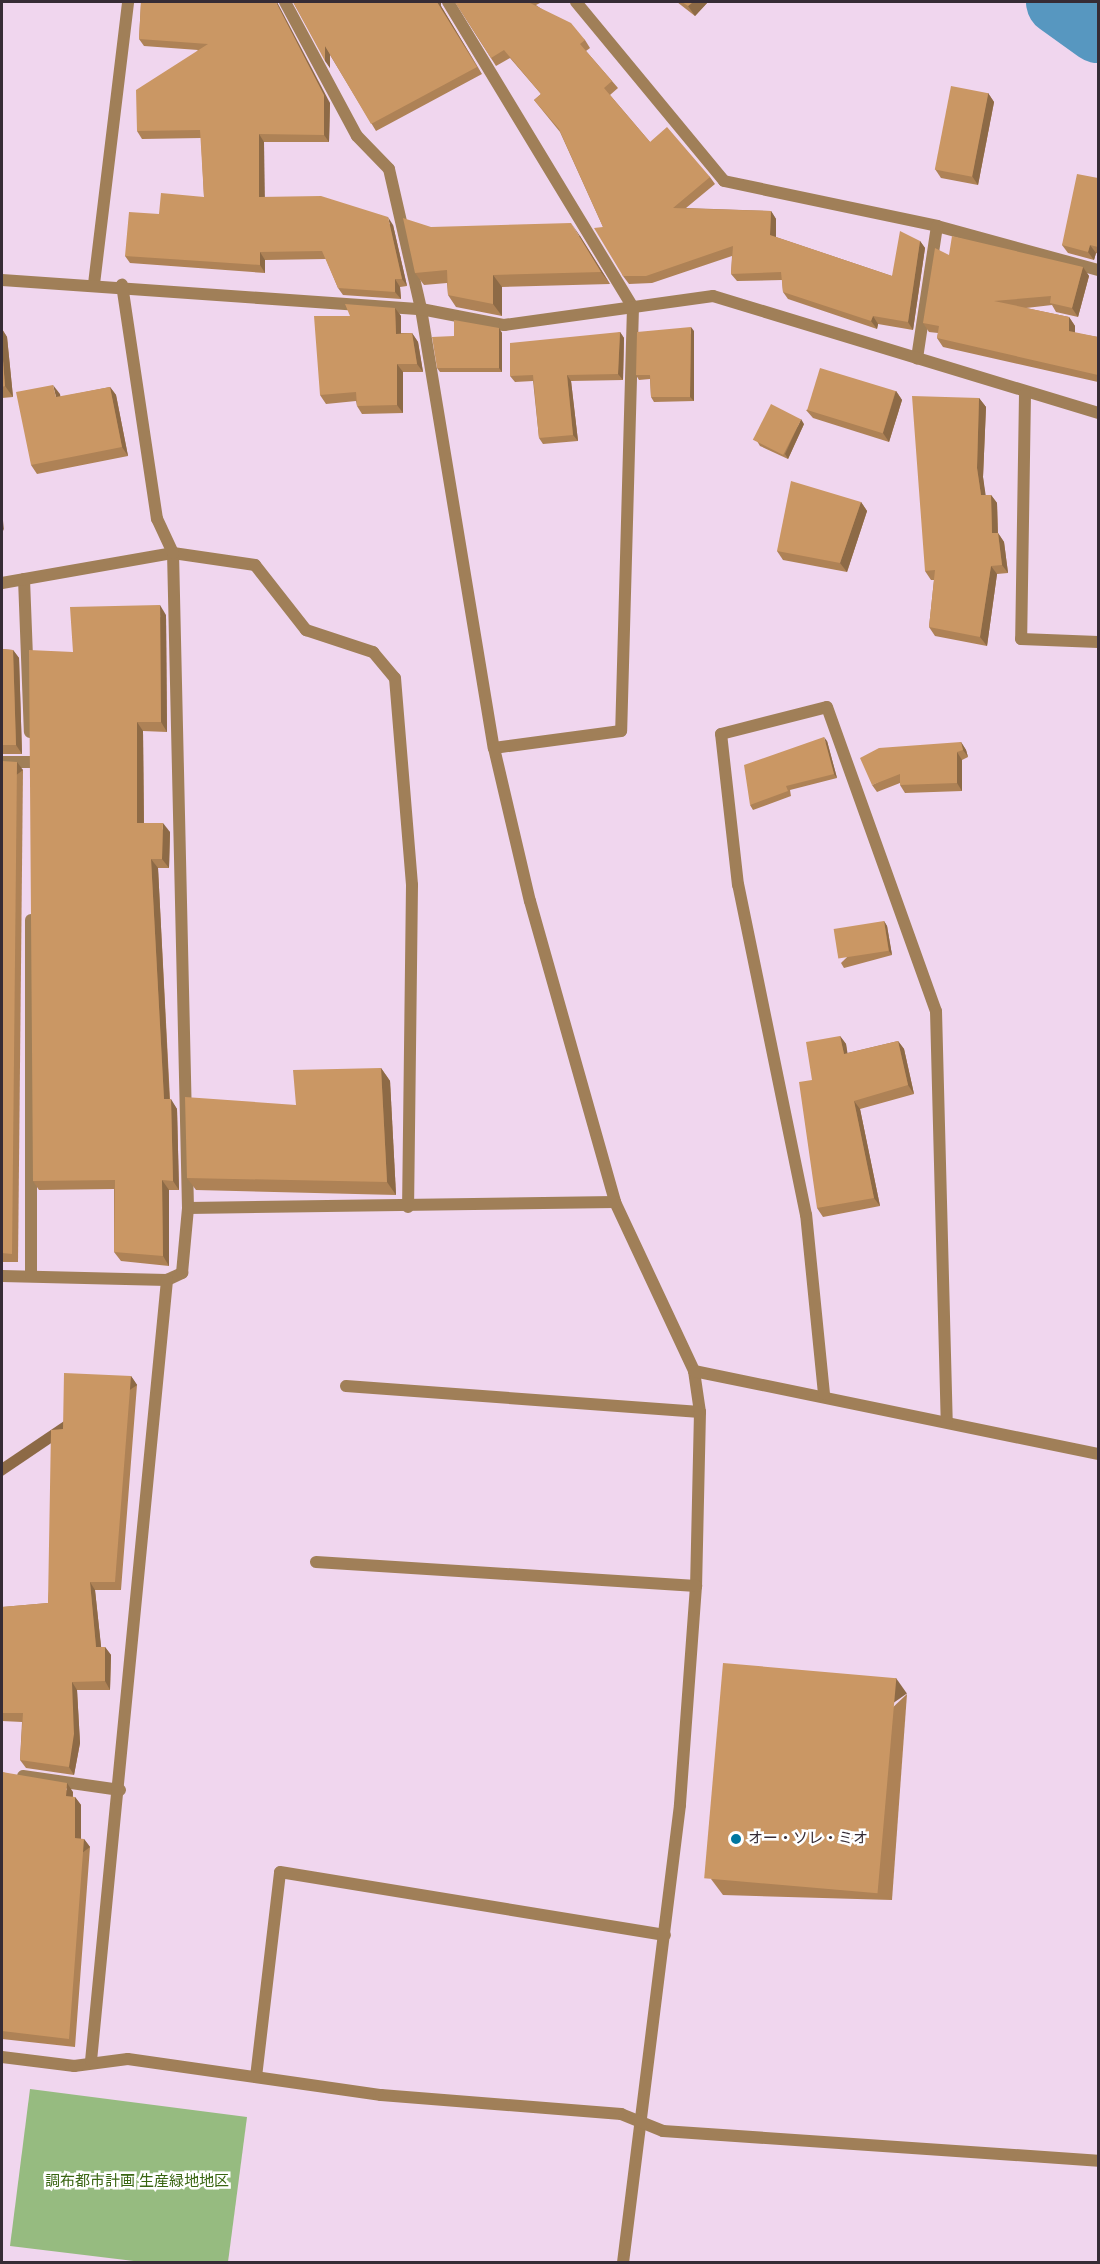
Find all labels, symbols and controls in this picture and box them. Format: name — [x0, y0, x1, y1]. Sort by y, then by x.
place label: オー・ソレ・ミオ — [748, 1830, 868, 1848]
marker: オー・ソレ・ミオ — [729, 1832, 743, 1846]
park label: 調布都市計画 生産緑地地区 — [45, 2173, 229, 2191]

